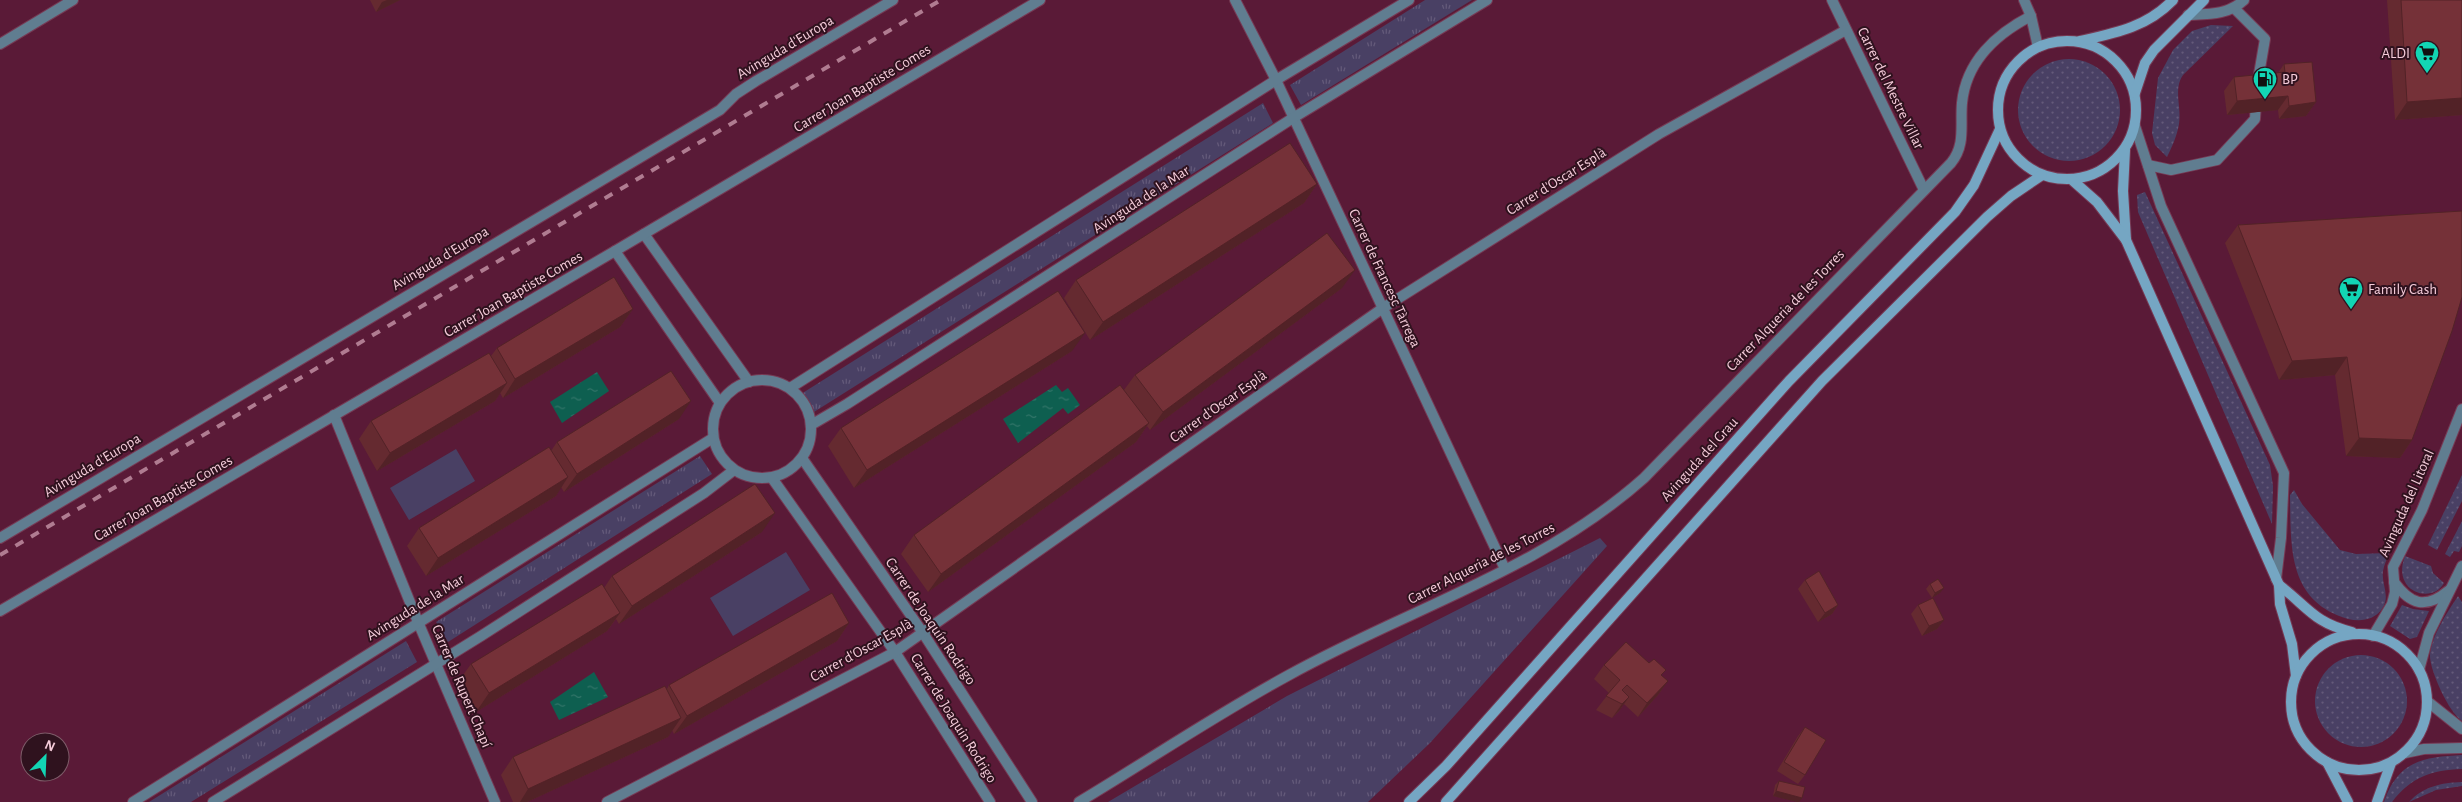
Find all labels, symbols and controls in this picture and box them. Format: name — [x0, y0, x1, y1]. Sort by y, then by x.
street label: Avinguda d'Europa — [734, 13, 836, 82]
street label: Carrer del Mestre Villar — [1855, 25, 1927, 152]
supermarket icon: ALDI — [2414, 40, 2440, 74]
street label: Carrer Joan Baptiste Comes — [791, 42, 933, 135]
place label: ALDI — [2381, 46, 2410, 61]
fuel station icon: BP — [2252, 66, 2278, 100]
place label: BP — [2282, 72, 2298, 87]
street label: Carrer d'Oscar Esplà — [1504, 145, 1609, 218]
street label: Avinguda de la Mar — [1090, 163, 1192, 236]
street label: Carrer de Francesc Tàrrega — [1346, 207, 1423, 350]
street label: Avinguda d'Europa — [389, 224, 491, 293]
street label: Carrer Alqueria de les Torres — [1724, 247, 1847, 374]
street label: Carrer Joan Baptiste Comes — [442, 249, 585, 340]
supermarket icon: Family Cash — [2338, 276, 2364, 310]
place label: Family Cash — [2368, 282, 2437, 297]
street label: Carrer d'Oscar Esplà — [1167, 367, 1269, 445]
street label: Avinguda del Grau — [1658, 414, 1741, 504]
street label: Avinguda d'Europa — [41, 431, 143, 500]
street label: Avinguda del Litoral — [2376, 447, 2437, 559]
street label: Carrer Joan Baptiste Comes — [92, 453, 235, 544]
street label: Carrer Alqueria de les Torres — [1405, 520, 1557, 607]
street label: Carrer de Joaquín Rodrigo — [883, 555, 979, 687]
street label: Avinguda de la Mar — [364, 571, 467, 643]
street label: Carrer d'Oscar Esplà — [808, 616, 915, 685]
street label: Carrer de Rupert Chapí — [429, 623, 494, 750]
street label: Carrer de Joaquin Rodrigo — [908, 651, 1000, 786]
north arrow — [20, 732, 70, 782]
text: N — [43, 738, 57, 754]

